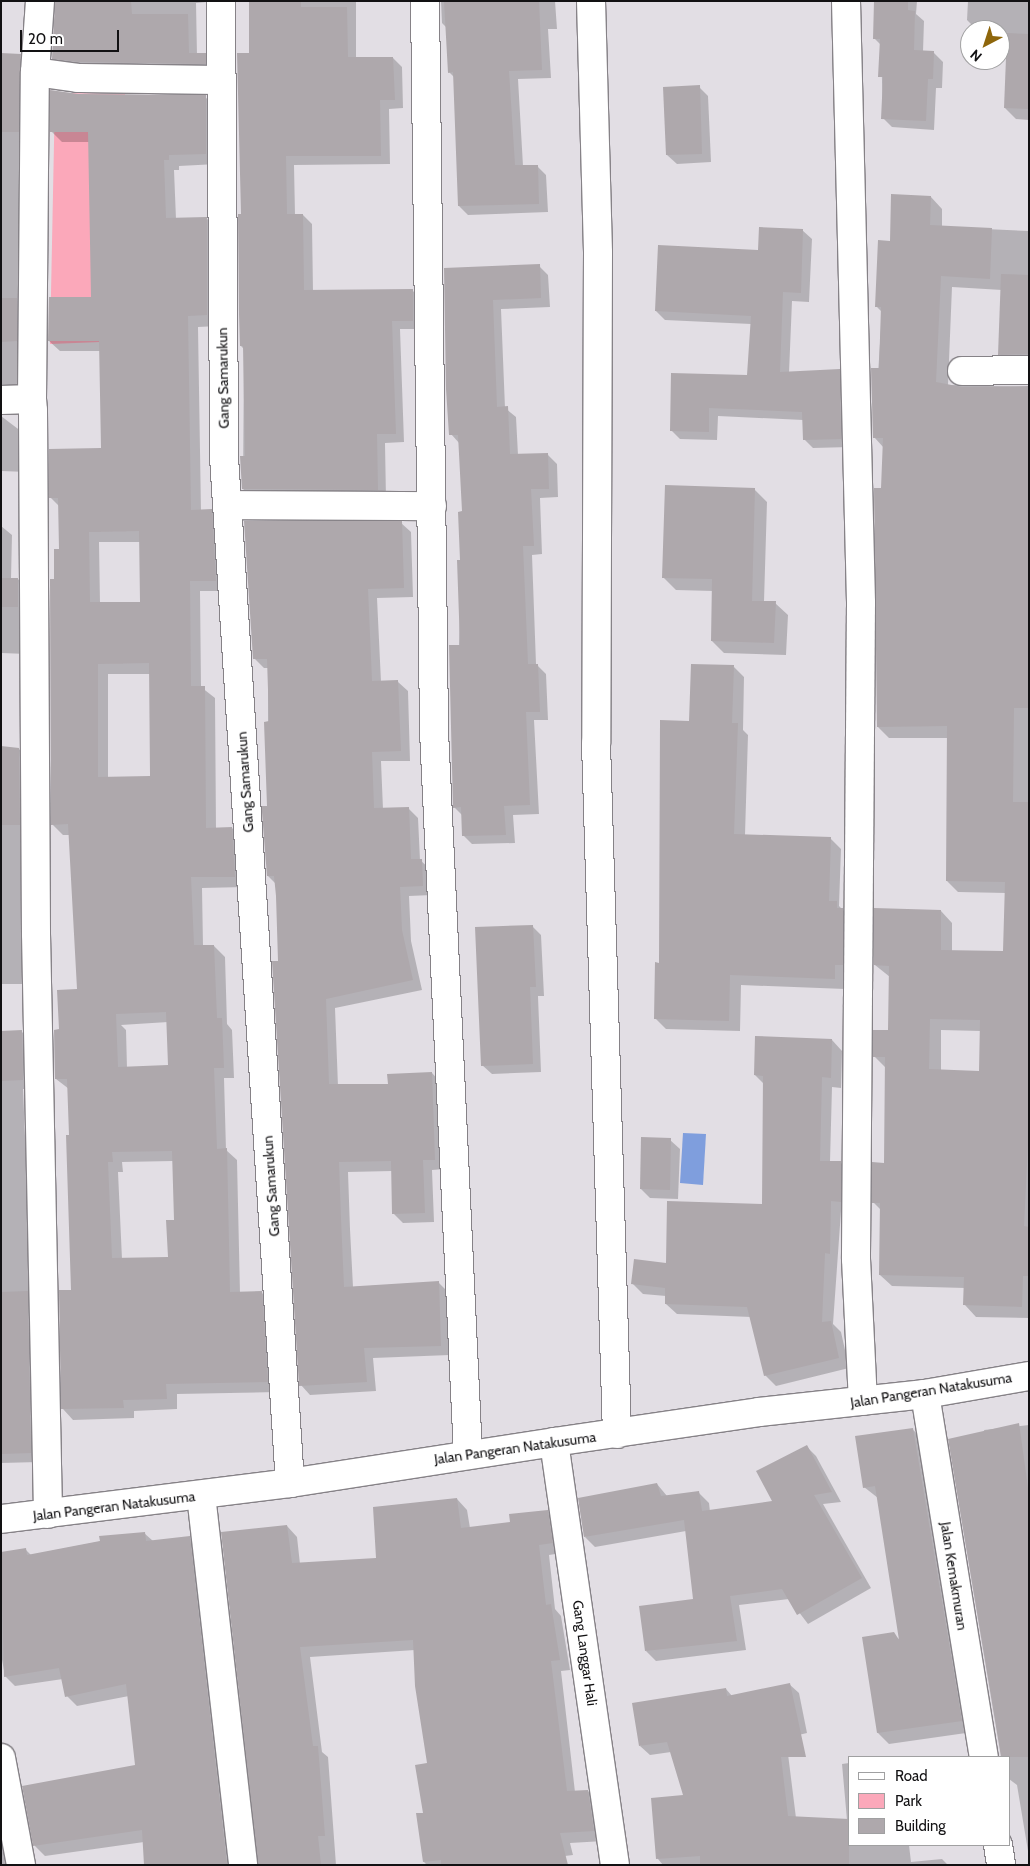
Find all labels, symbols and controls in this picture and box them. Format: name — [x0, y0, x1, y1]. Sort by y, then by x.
scale bar — [22, 20, 121, 52]
north arrow — [960, 20, 1010, 70]
text: 20 m — [28, 30, 63, 48]
text: N — [966, 46, 986, 66]
street label: Gang Samarukun — [214, 327, 232, 429]
street label: Gang Samarukun — [233, 731, 257, 833]
street label: Gang Samarukun — [259, 1135, 283, 1237]
street label: Jalan Pangeran Natakusuma — [849, 1369, 1013, 1411]
street label: Jalan Pangeran Natakusuma — [433, 1428, 597, 1468]
street label: Jalan Pangeran Natakusuma — [32, 1488, 196, 1524]
street label: Jalan Kemakmuran — [937, 1521, 971, 1631]
street label: Gang Langgar Hali — [569, 1599, 601, 1707]
legend — [848, 1756, 1010, 1846]
text: Road — [895, 1767, 928, 1785]
text: Park — [895, 1792, 922, 1810]
text: Building — [895, 1817, 946, 1835]

